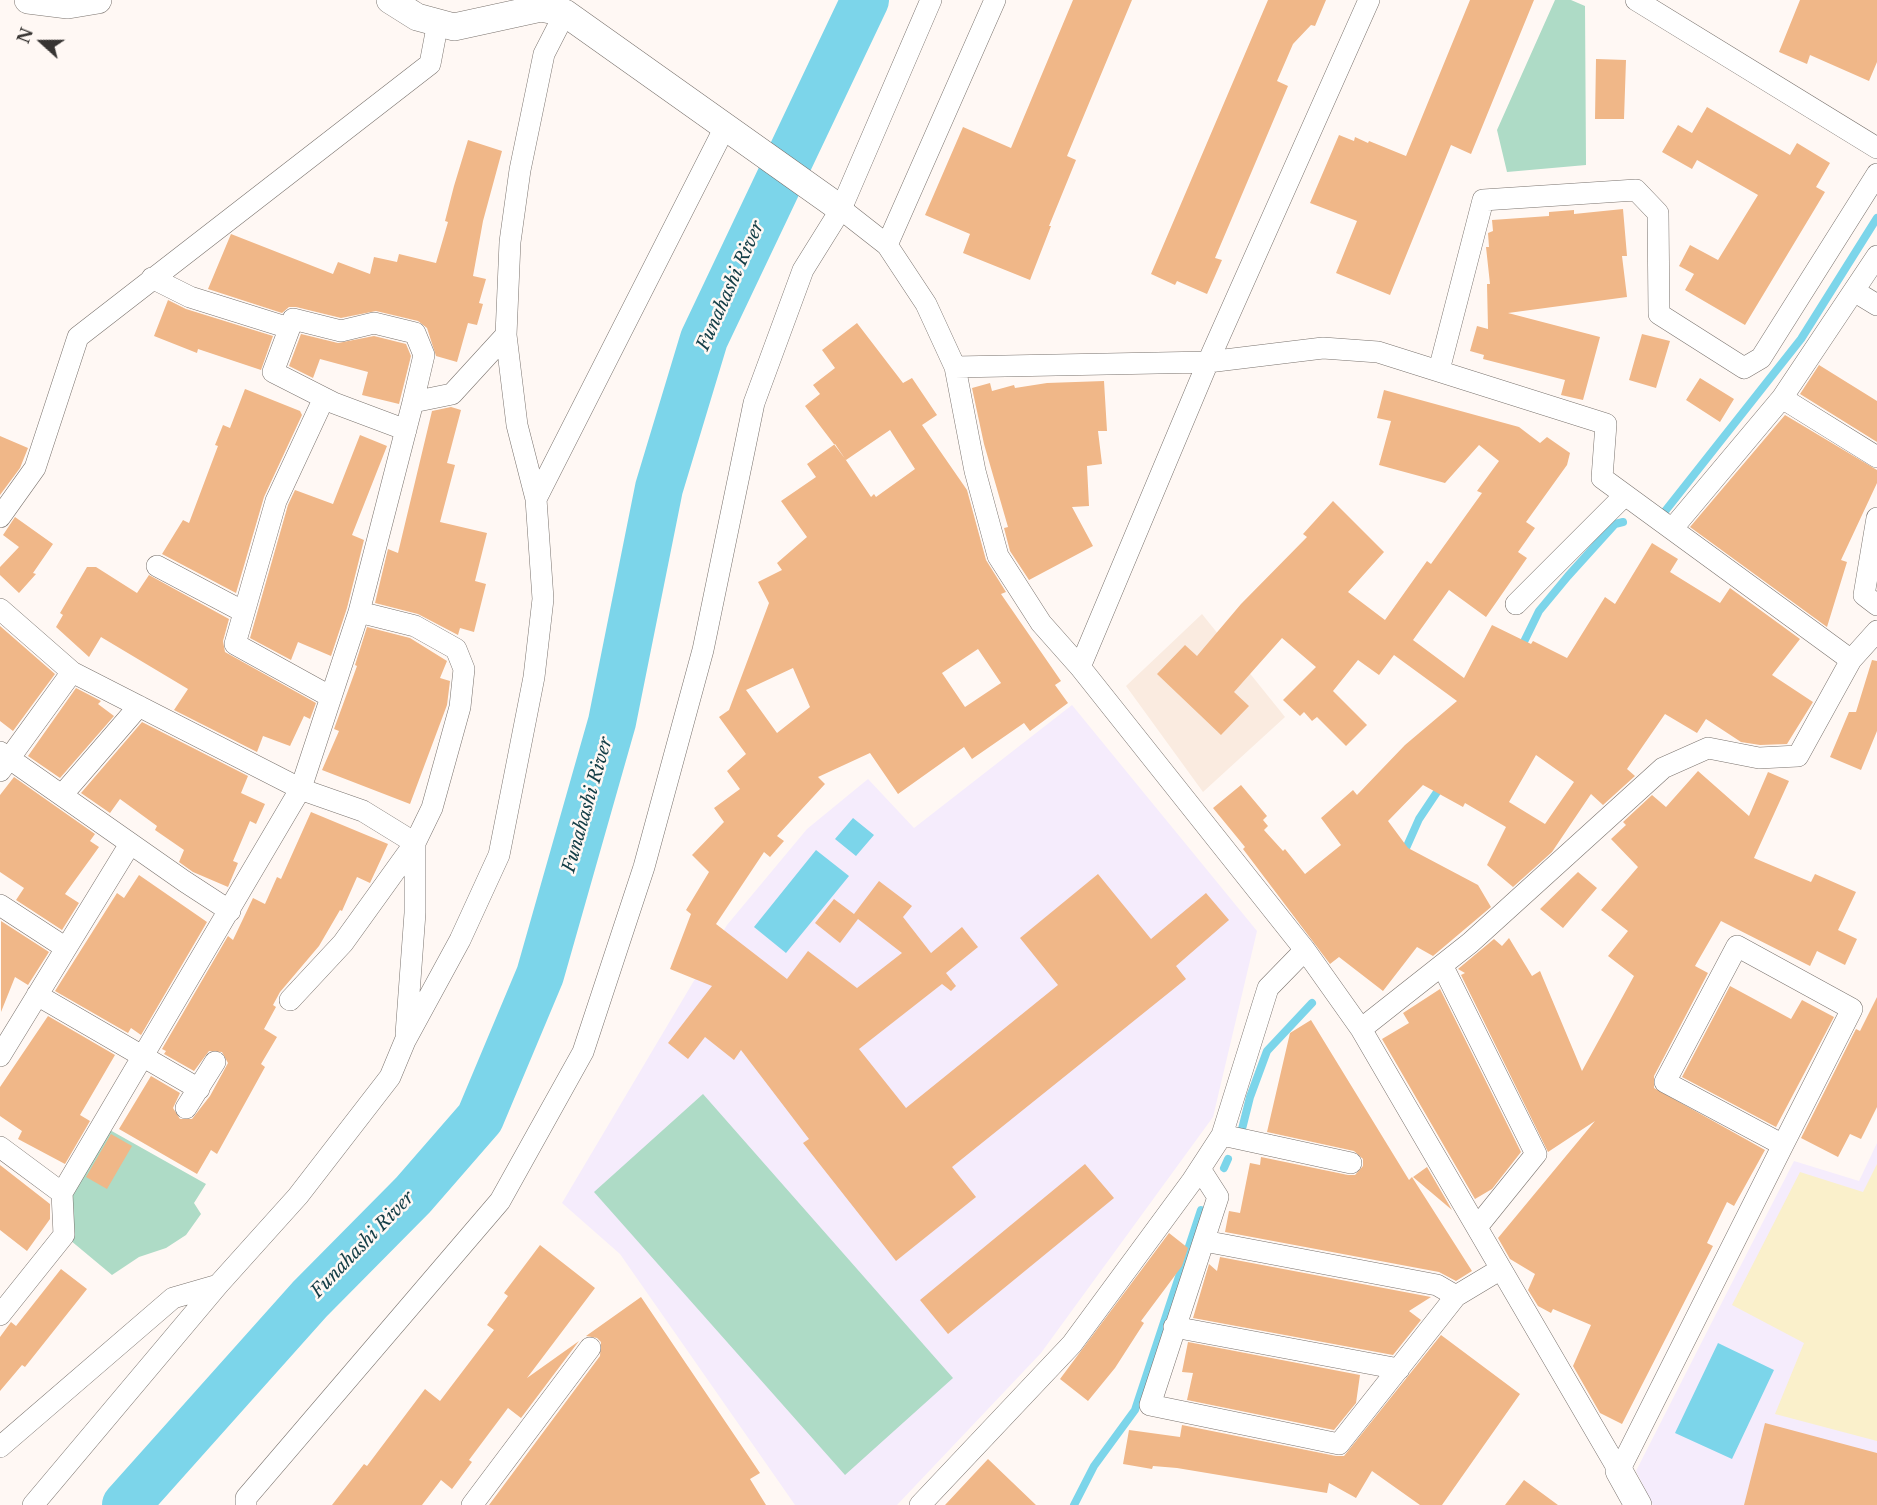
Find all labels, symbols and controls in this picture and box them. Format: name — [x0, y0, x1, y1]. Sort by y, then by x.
north arrow — [12, 12, 72, 72]
text: N — [13, 25, 37, 46]
water label: Funahashi River — [693, 218, 769, 354]
water label: Funahashi River — [558, 735, 618, 875]
water label: Funahashi River — [307, 1187, 419, 1303]

